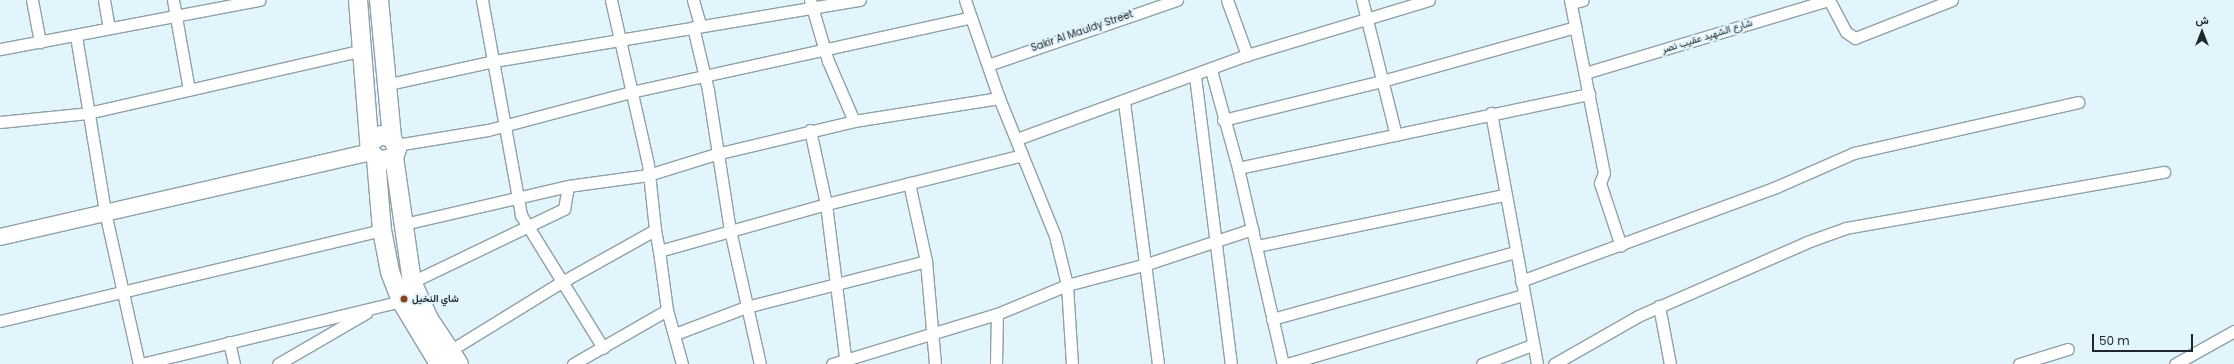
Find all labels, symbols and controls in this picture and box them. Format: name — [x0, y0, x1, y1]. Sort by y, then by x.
street label: Sakir Al Mauldy Street — [1029, 8, 1135, 54]
north arrow — [2182, 12, 2222, 52]
text: ش — [2195, 12, 2209, 28]
street label: شارع الشهيد عقيب نصر — [1660, 17, 1754, 55]
place label: شاي النخيل — [412, 293, 459, 305]
marker: شاي النخيل — [399, 294, 409, 304]
scale bar — [2094, 326, 2195, 352]
text: 50 m — [2099, 332, 2130, 349]

